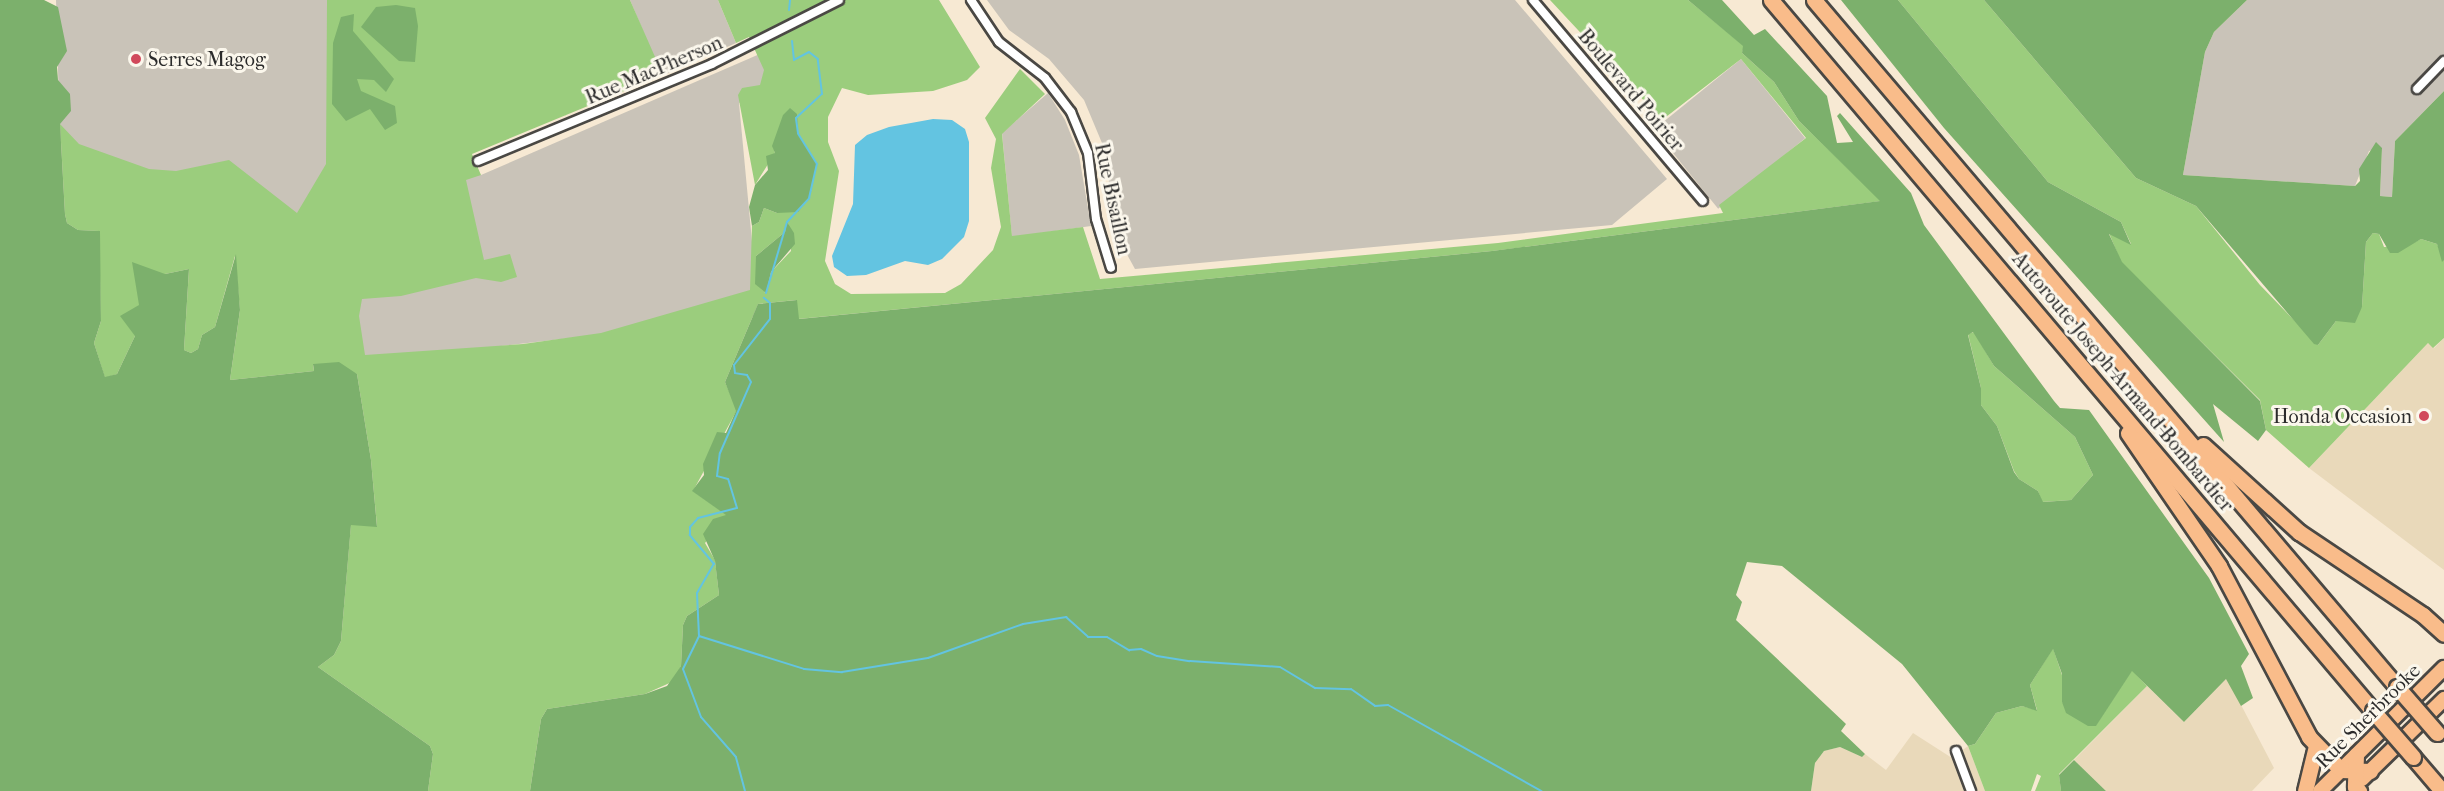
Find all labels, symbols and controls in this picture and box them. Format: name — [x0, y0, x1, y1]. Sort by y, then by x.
street label: Boulevard Poirier — [1573, 24, 1689, 156]
street label: Rue MacPherson — [582, 30, 726, 110]
place label: Serres Magog — [148, 47, 266, 71]
marker: Serres Magog — [129, 52, 143, 66]
street label: Rue Bisaillon — [1089, 141, 1137, 257]
street label: Autoroute Joseph-Armand-Bombardier — [2007, 247, 2239, 517]
place label: Honda Occasion — [2273, 404, 2412, 428]
marker: Honda Occasion — [2417, 409, 2431, 423]
street label: Rue Sherbrooke — [2311, 659, 2425, 773]

